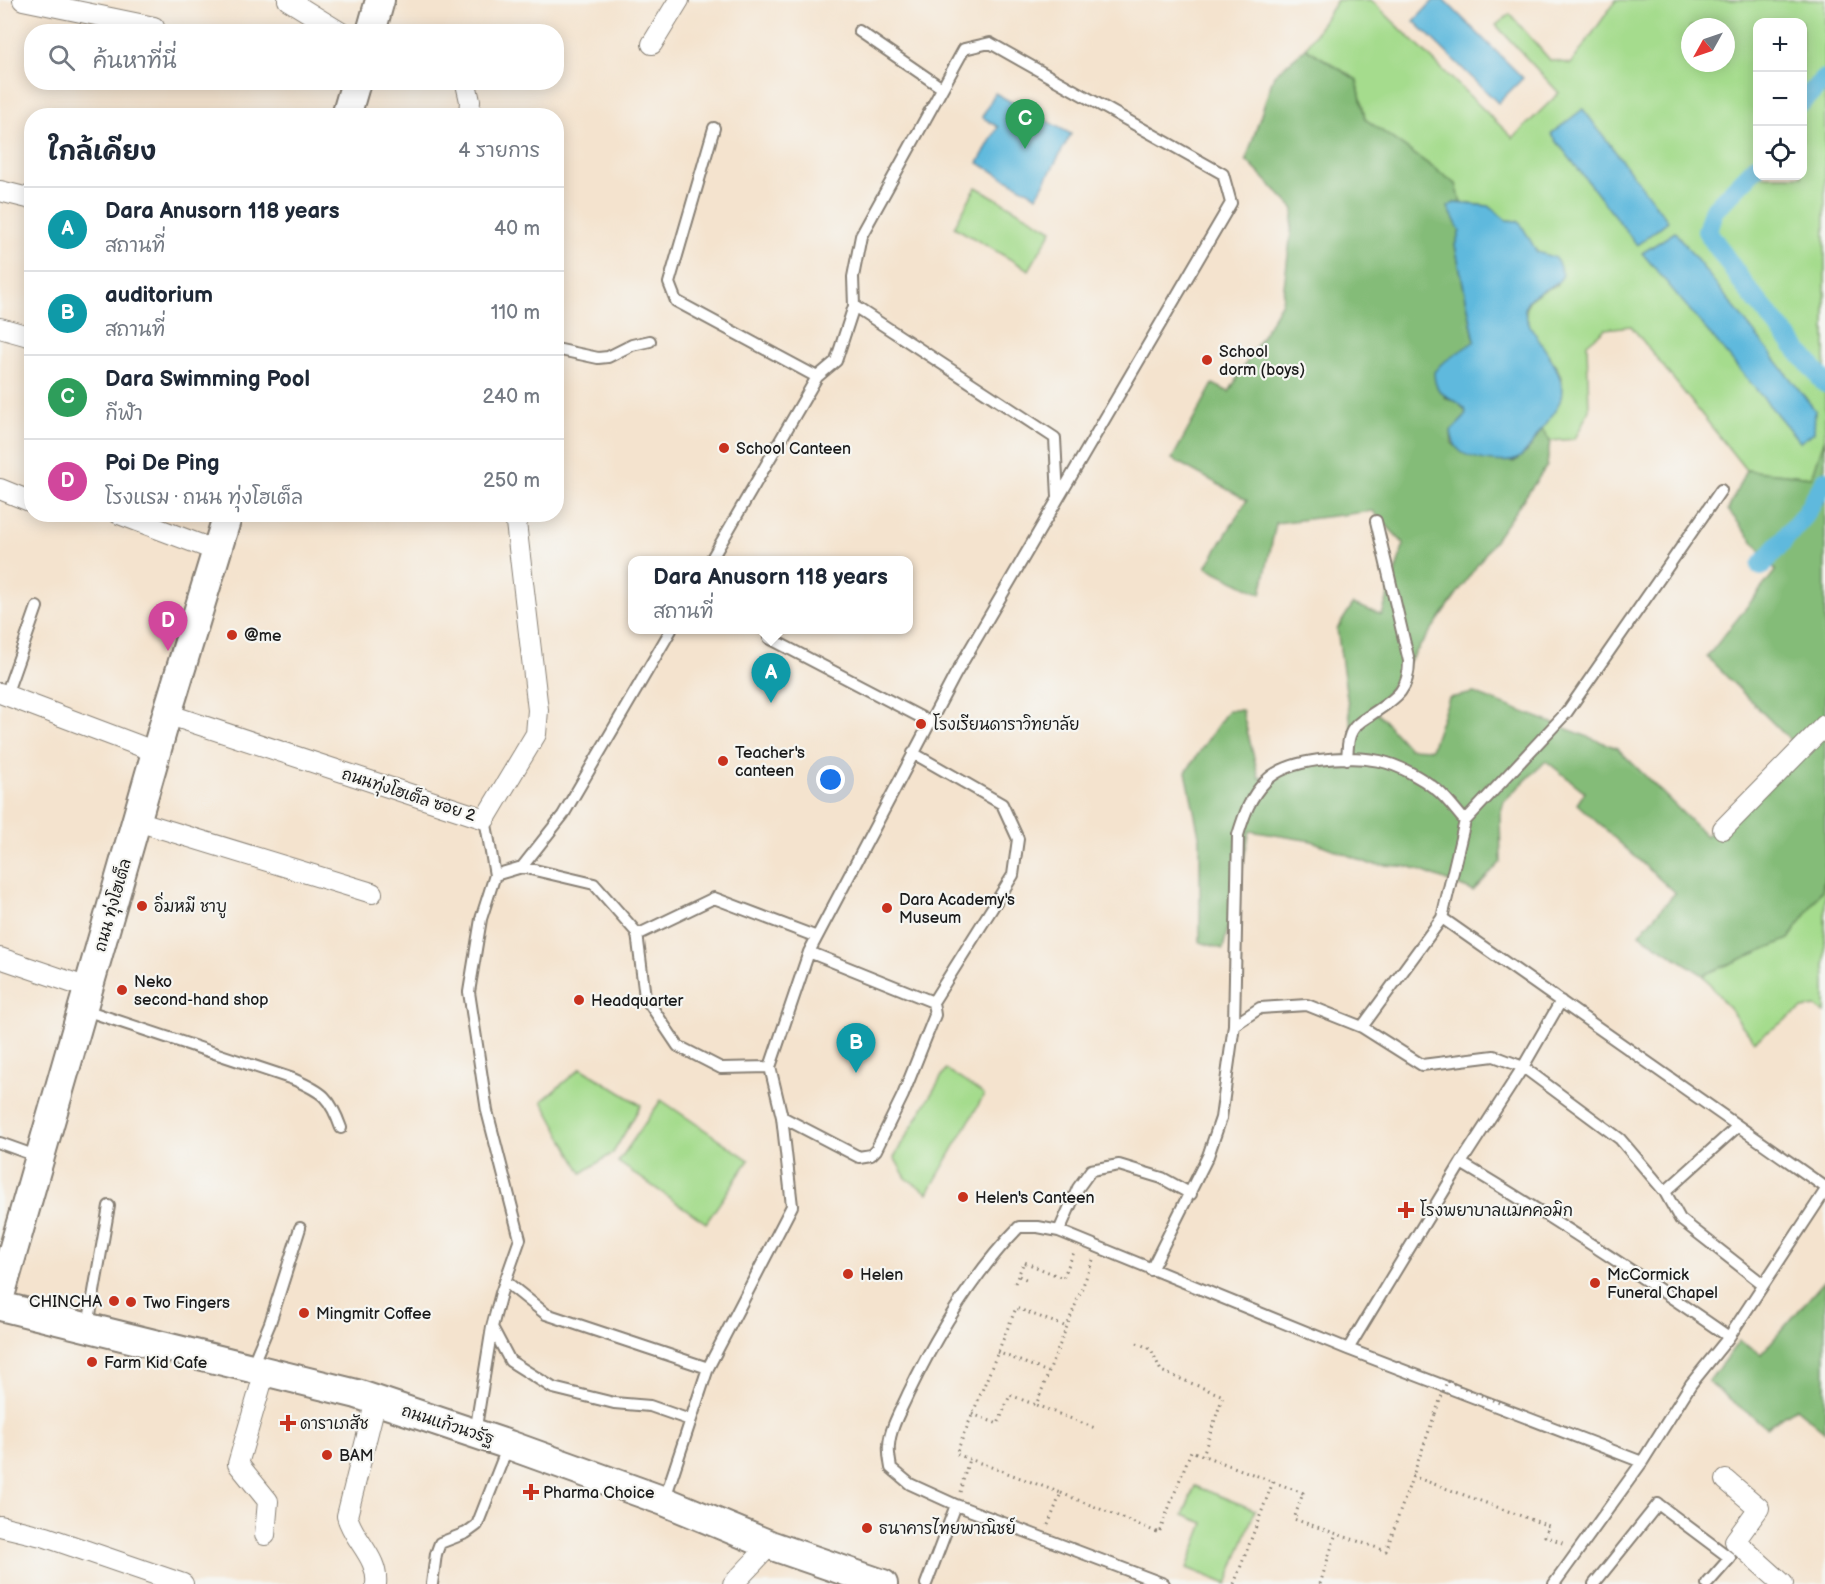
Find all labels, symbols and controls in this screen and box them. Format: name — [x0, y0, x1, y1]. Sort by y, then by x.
north arrow — [1681, 18, 1735, 72]
map controls — [1753, 18, 1807, 180]
button: + — [1753, 18, 1807, 72]
search box — [24, 24, 564, 90]
icon: search — [45, 41, 78, 74]
text: ค้นหาที่นี่ — [93, 48, 177, 75]
button: − — [1753, 72, 1807, 126]
pin: C — [1006, 100, 1044, 149]
button: locate — [1753, 126, 1807, 180]
text: ใกล้เคียง — [48, 137, 156, 168]
text: 4 รายการ — [458, 139, 540, 163]
text: Dara Anusorn 118 years — [105, 198, 340, 225]
text: A — [61, 217, 74, 241]
text: 40 m — [494, 217, 540, 241]
text: สถานที่ — [105, 234, 165, 258]
text: auditorium — [105, 282, 213, 309]
text: B — [60, 301, 75, 325]
text: 110 m — [491, 301, 540, 325]
text: สถานที่ — [105, 318, 165, 342]
place label: School dorm (boys) — [1219, 343, 1305, 380]
marker: School dorm (boys) — [1200, 353, 1214, 367]
text: Dara Swimming Pool — [105, 366, 310, 393]
text: C — [60, 385, 75, 409]
text: 240 m — [483, 385, 540, 409]
text: กีฬา — [105, 402, 143, 426]
place label: School Canteen — [736, 440, 851, 459]
marker: School Canteen — [717, 441, 731, 455]
text: Poi De Ping — [105, 450, 219, 477]
text: D — [61, 469, 74, 493]
text: 250 m — [483, 469, 540, 493]
text: โรงแรม · ถนน ทุ่งโฮเต็ล — [105, 486, 303, 510]
popup — [628, 556, 913, 634]
text: Dara Anusorn 118 years — [653, 564, 888, 591]
text: สถานที่ — [653, 600, 714, 624]
pin: D — [148, 602, 188, 651]
place label: @me — [244, 627, 282, 646]
marker: @me — [225, 628, 239, 642]
pin: A — [752, 654, 790, 703]
place label: โรงเรียนดาราวิทยาลัย — [933, 713, 1080, 735]
marker: โรงเรียนดาราวิทยาลัย — [914, 717, 928, 731]
place label: Teacher's canteen — [735, 744, 805, 781]
marker: Teacher's canteen — [716, 754, 730, 768]
street label: ถนนทุ่งโฮเต็ล ซอย 2 — [339, 762, 479, 828]
your location — [816, 765, 845, 794]
street label: ถนน ทุ่งโฮเต็ล — [88, 856, 138, 955]
place label: Dara Academy's Museum — [899, 891, 1015, 928]
place label: อิ่มหมี ชาบู — [154, 892, 227, 919]
marker: อิ่มหมี ชาบู — [135, 899, 149, 913]
marker: Dara Academy's Museum — [880, 901, 894, 915]
place label: Neko second-hand shop — [134, 973, 269, 1010]
marker: Neko second-hand shop — [115, 983, 129, 997]
place label: Headquarter — [591, 992, 684, 1011]
marker: Headquarter — [572, 993, 586, 1007]
pin: B — [836, 1024, 876, 1073]
place label: Helen's Canteen — [975, 1189, 1094, 1208]
marker: Helen's Canteen — [956, 1190, 970, 1204]
place label: โรงพยาบาลแมคคอมิก — [1420, 1199, 1573, 1221]
marker: โรงพยาบาลแมคคอมิก — [1397, 1201, 1415, 1219]
place label: Helen — [860, 1266, 903, 1285]
place label: McCormick Funeral Chapel — [1607, 1266, 1718, 1303]
marker: Helen — [841, 1267, 855, 1281]
marker: McCormick Funeral Chapel — [1588, 1276, 1602, 1290]
place label: CHINCHA — [29, 1293, 102, 1312]
marker: CHINCHA — [107, 1294, 121, 1308]
place label: Two Fingers — [143, 1294, 230, 1313]
marker: Two Fingers — [124, 1295, 138, 1309]
place label: Mingmitr Coffee — [316, 1305, 432, 1324]
marker: Mingmitr Coffee — [297, 1306, 311, 1320]
place label: Farm Kid Cafe — [104, 1354, 208, 1373]
marker: Farm Kid Cafe — [85, 1355, 99, 1369]
street label: ถนนแก้วนวรัฐ — [399, 1400, 497, 1450]
place label: ดาราเภสัช — [300, 1413, 368, 1434]
marker: ดาราเภสัช — [281, 1416, 295, 1430]
place label: BAM — [339, 1447, 374, 1466]
marker: BAM — [320, 1448, 334, 1462]
place label: Pharma Choice — [543, 1484, 655, 1503]
marker: Pharma Choice — [524, 1485, 538, 1499]
place label: ธนาคารไทยพาณิชย์ — [879, 1517, 1016, 1539]
marker: ธนาคารไทยพาณิชย์ — [860, 1521, 874, 1535]

